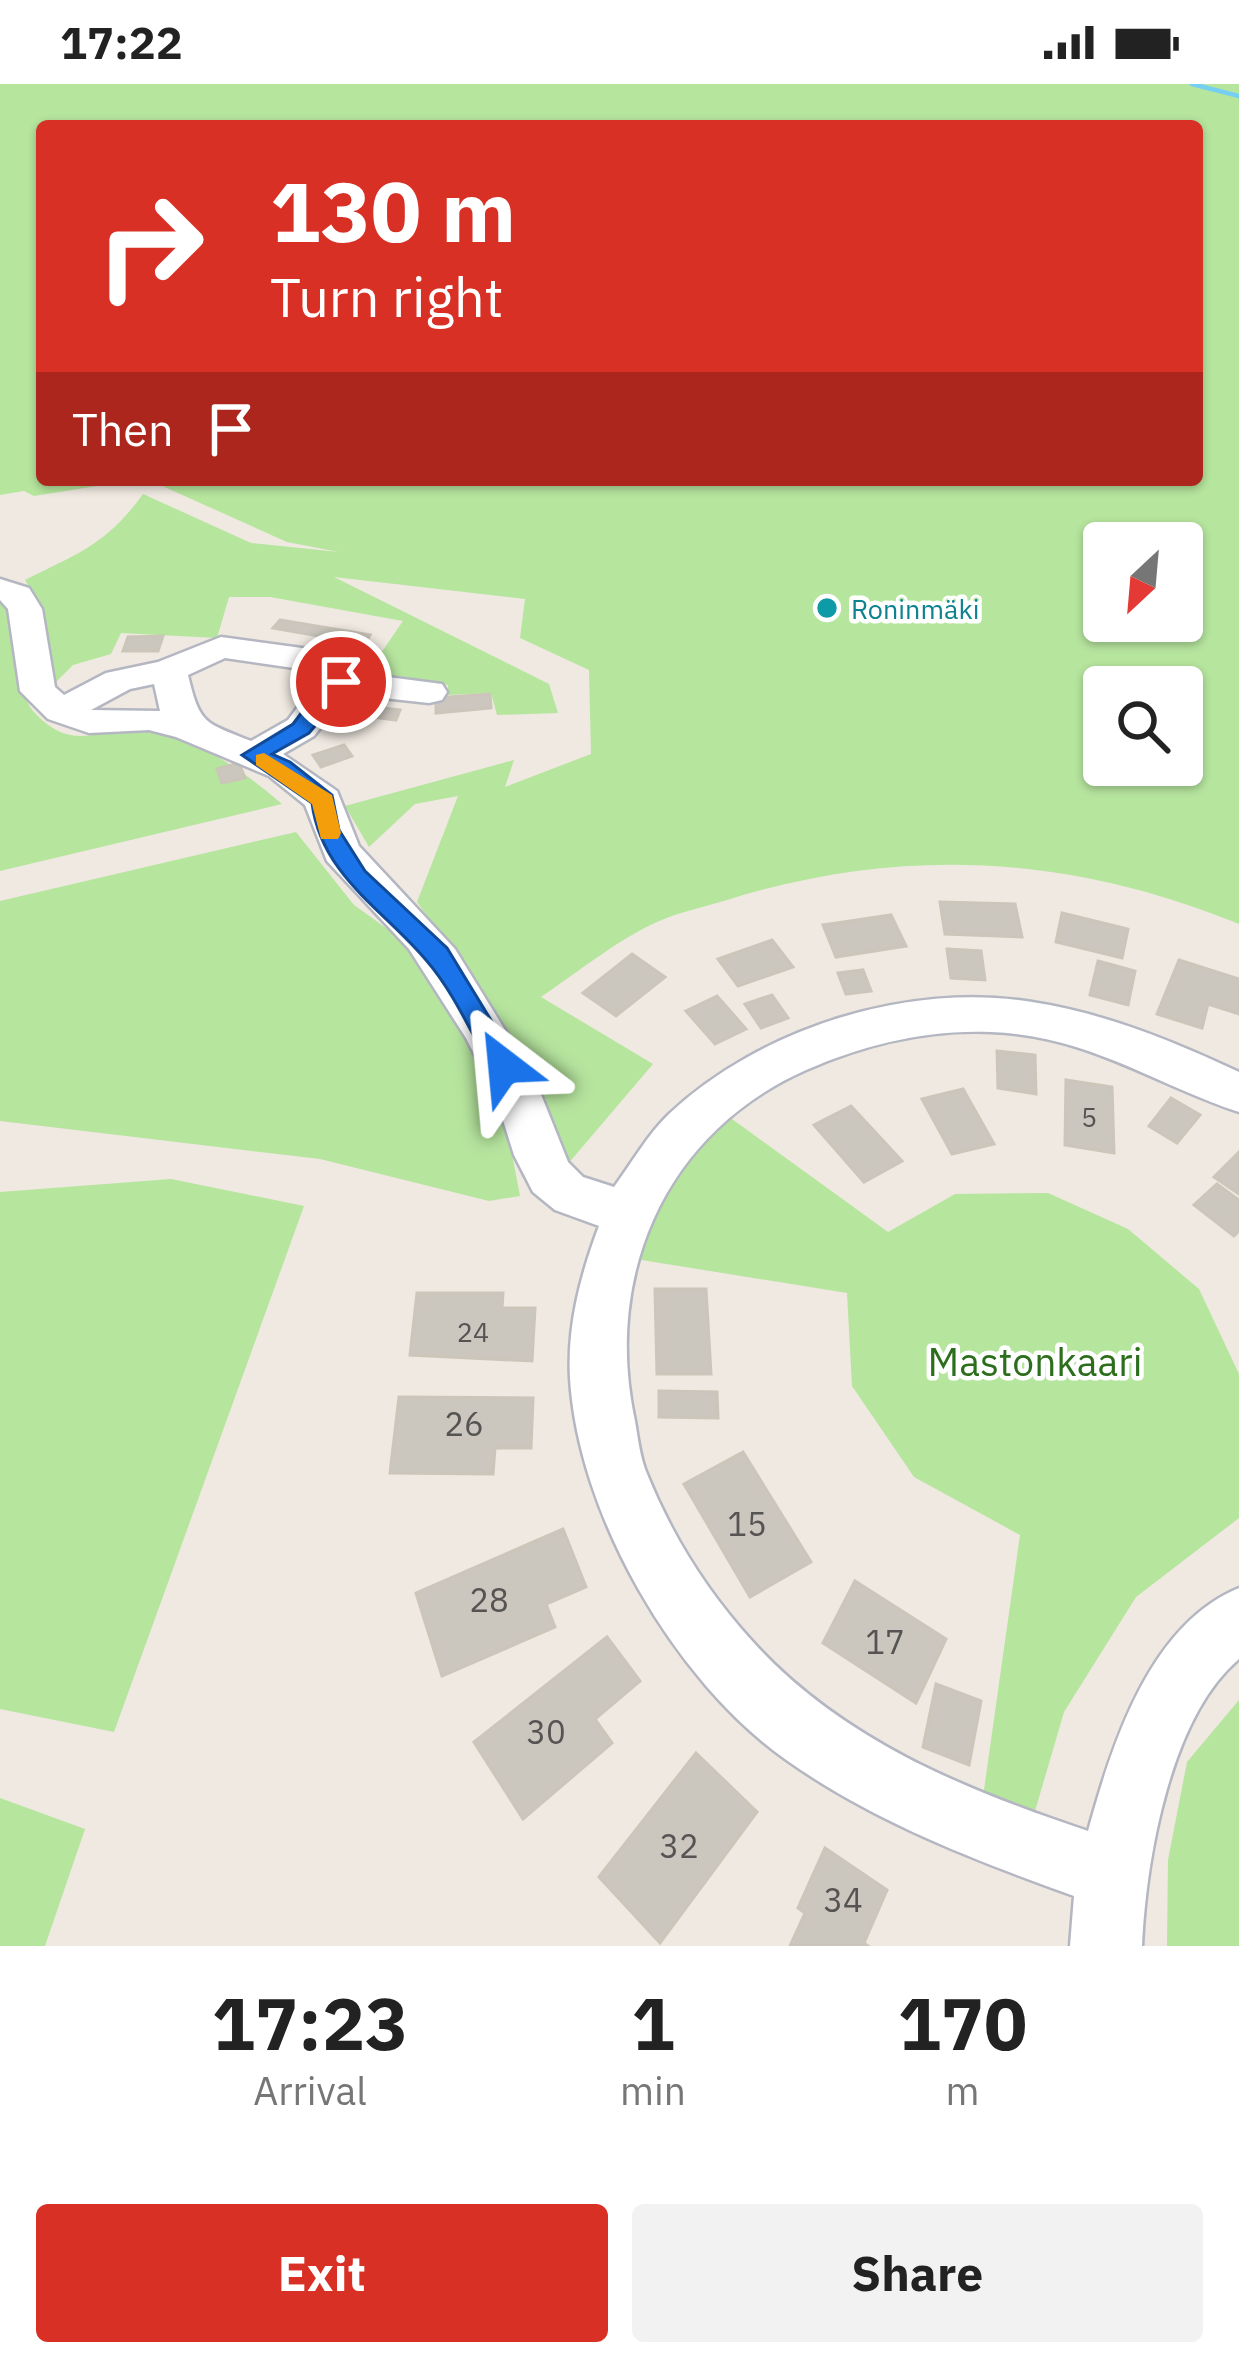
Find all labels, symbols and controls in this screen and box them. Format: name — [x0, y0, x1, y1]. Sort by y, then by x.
text: 17:22 — [60, 13, 183, 71]
text: 130 m — [270, 156, 516, 265]
icon: right — [72, 168, 228, 324]
text: Turn right — [270, 262, 504, 332]
icon: arrive — [198, 396, 264, 462]
text: Then — [72, 400, 174, 458]
north arrow — [1083, 522, 1203, 642]
map controls — [1083, 522, 1203, 786]
place label: Roninmäki — [851, 591, 979, 626]
marker: Roninmäki — [814, 595, 840, 621]
pin — [290, 631, 392, 733]
icon: arrive — [308, 649, 374, 715]
button: search — [1083, 666, 1203, 786]
position arrow — [441, 1003, 567, 1129]
house number: 5 — [1081, 1099, 1097, 1134]
house number: 24 — [457, 1314, 489, 1349]
park label: Mastonkaari — [928, 1336, 1142, 1387]
house number: 26 — [444, 1402, 484, 1445]
house number: 15 — [727, 1502, 767, 1545]
house number: 28 — [469, 1578, 509, 1621]
house number: 17 — [865, 1620, 905, 1663]
house number: 30 — [526, 1710, 566, 1753]
house number: 32 — [659, 1824, 699, 1867]
house number: 34 — [823, 1878, 863, 1921]
text: 17:23 — [212, 1976, 408, 2070]
text: 1 — [631, 1976, 675, 2070]
text: 170 — [898, 1976, 1027, 2070]
text: Arrival — [253, 2065, 367, 2116]
text: min — [620, 2065, 686, 2116]
text: m — [945, 2065, 980, 2116]
button: Exit — [36, 2204, 608, 2342]
button: Share — [632, 2204, 1203, 2342]

